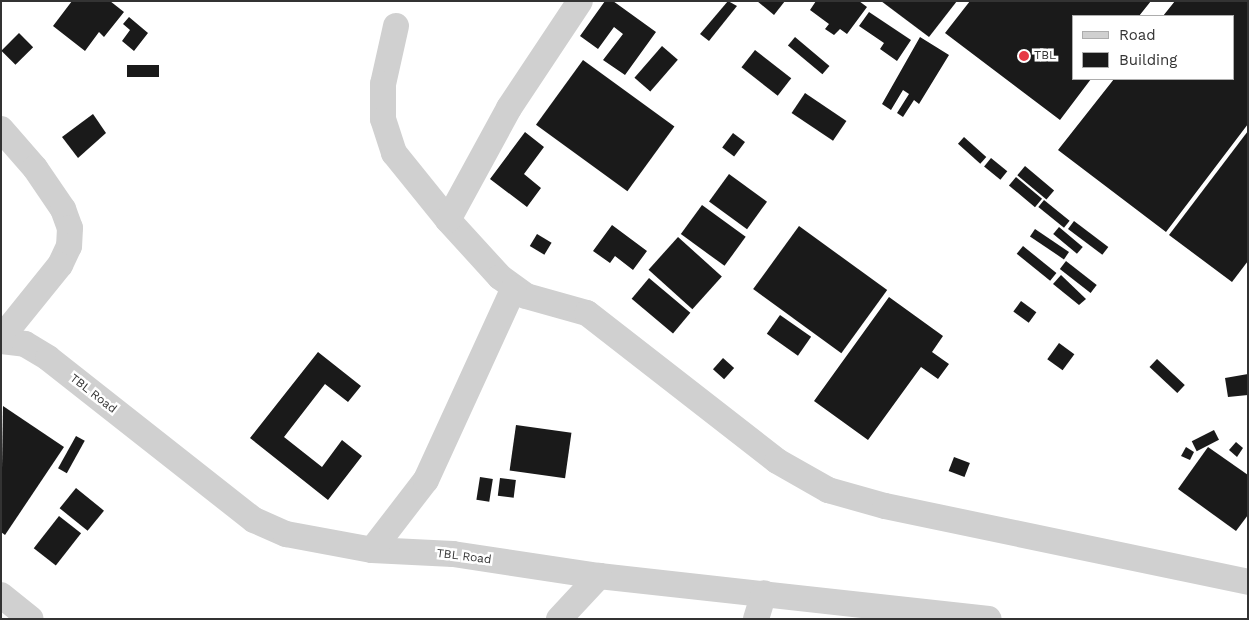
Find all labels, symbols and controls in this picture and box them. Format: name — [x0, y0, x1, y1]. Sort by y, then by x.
legend — [1072, 15, 1234, 80]
text: Road — [1119, 26, 1156, 44]
place label: TBL — [1034, 49, 1056, 63]
marker: TBL — [1018, 50, 1030, 62]
text: Building — [1119, 51, 1177, 69]
street label: TBL Road — [67, 371, 119, 417]
street label: TBL Road — [436, 546, 492, 568]

